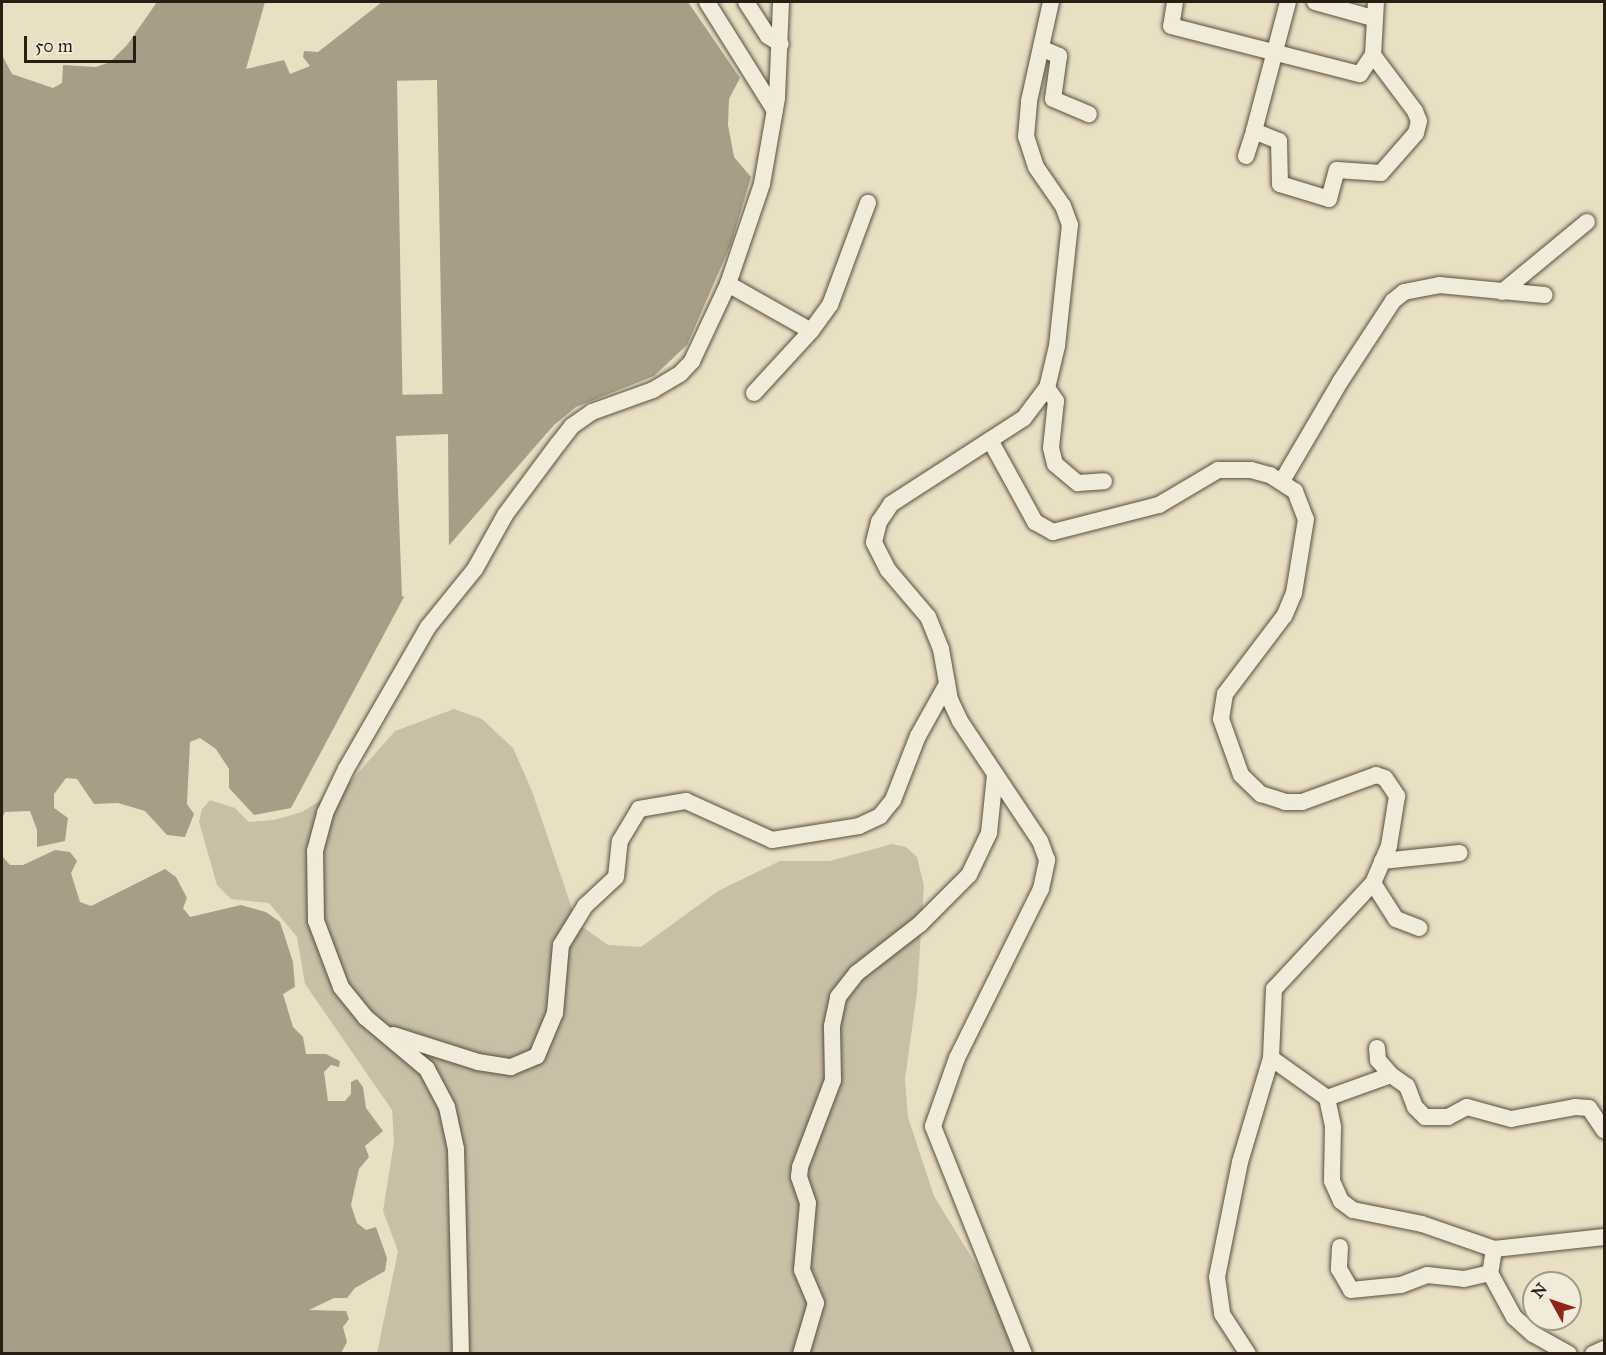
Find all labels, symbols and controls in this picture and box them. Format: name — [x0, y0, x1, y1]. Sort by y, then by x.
scale bar — [27, 24, 140, 62]
text: 50 m — [35, 35, 73, 57]
north arrow — [1522, 1271, 1582, 1331]
text: N — [1528, 1279, 1551, 1302]

